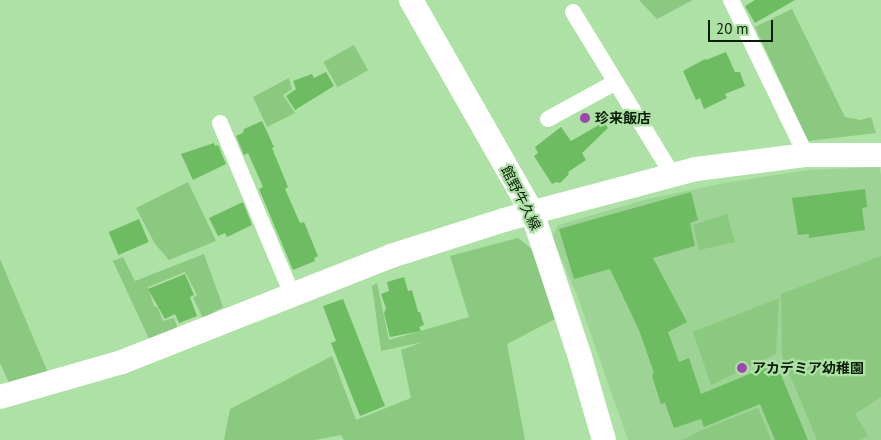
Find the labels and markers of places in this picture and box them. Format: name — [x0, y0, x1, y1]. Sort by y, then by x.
place label: 珍来飯店 — [595, 110, 651, 126]
marker: 珍来飯店 — [579, 112, 591, 124]
place label: アカデミア幼稚園 — [752, 360, 864, 376]
marker: アカデミア幼稚園 — [736, 362, 748, 374]

